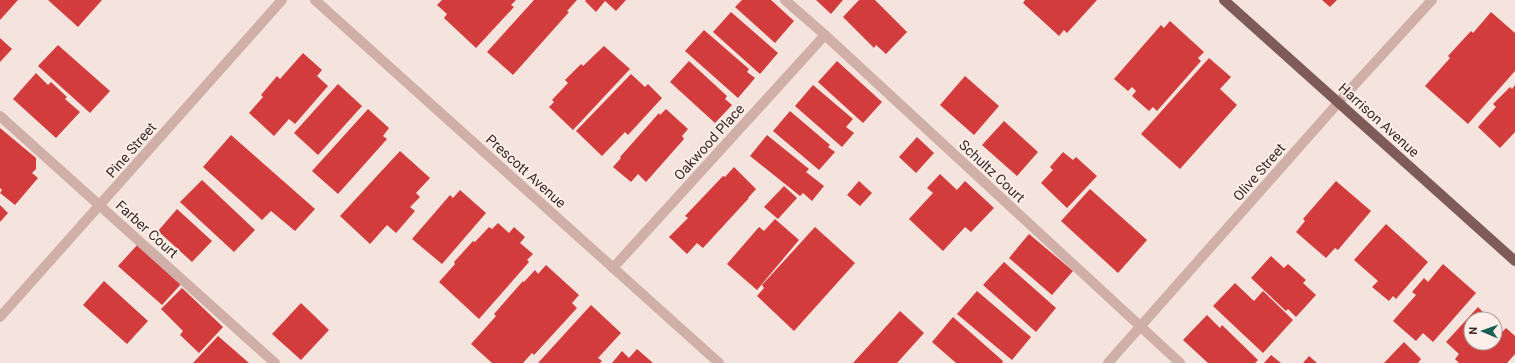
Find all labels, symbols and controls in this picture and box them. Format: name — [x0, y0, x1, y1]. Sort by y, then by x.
street label: Harrison Avenue — [1335, 80, 1423, 160]
street label: Oakwood Place — [671, 101, 747, 183]
street label: Pine Street — [103, 119, 160, 181]
street label: Prescott Avenue — [483, 131, 569, 211]
street label: Schultz Court — [956, 137, 1028, 206]
street label: Olive Street — [1230, 140, 1289, 204]
street label: Farber Court — [113, 197, 182, 261]
north arrow — [1463, 311, 1503, 351]
text: N — [1467, 326, 1480, 335]

